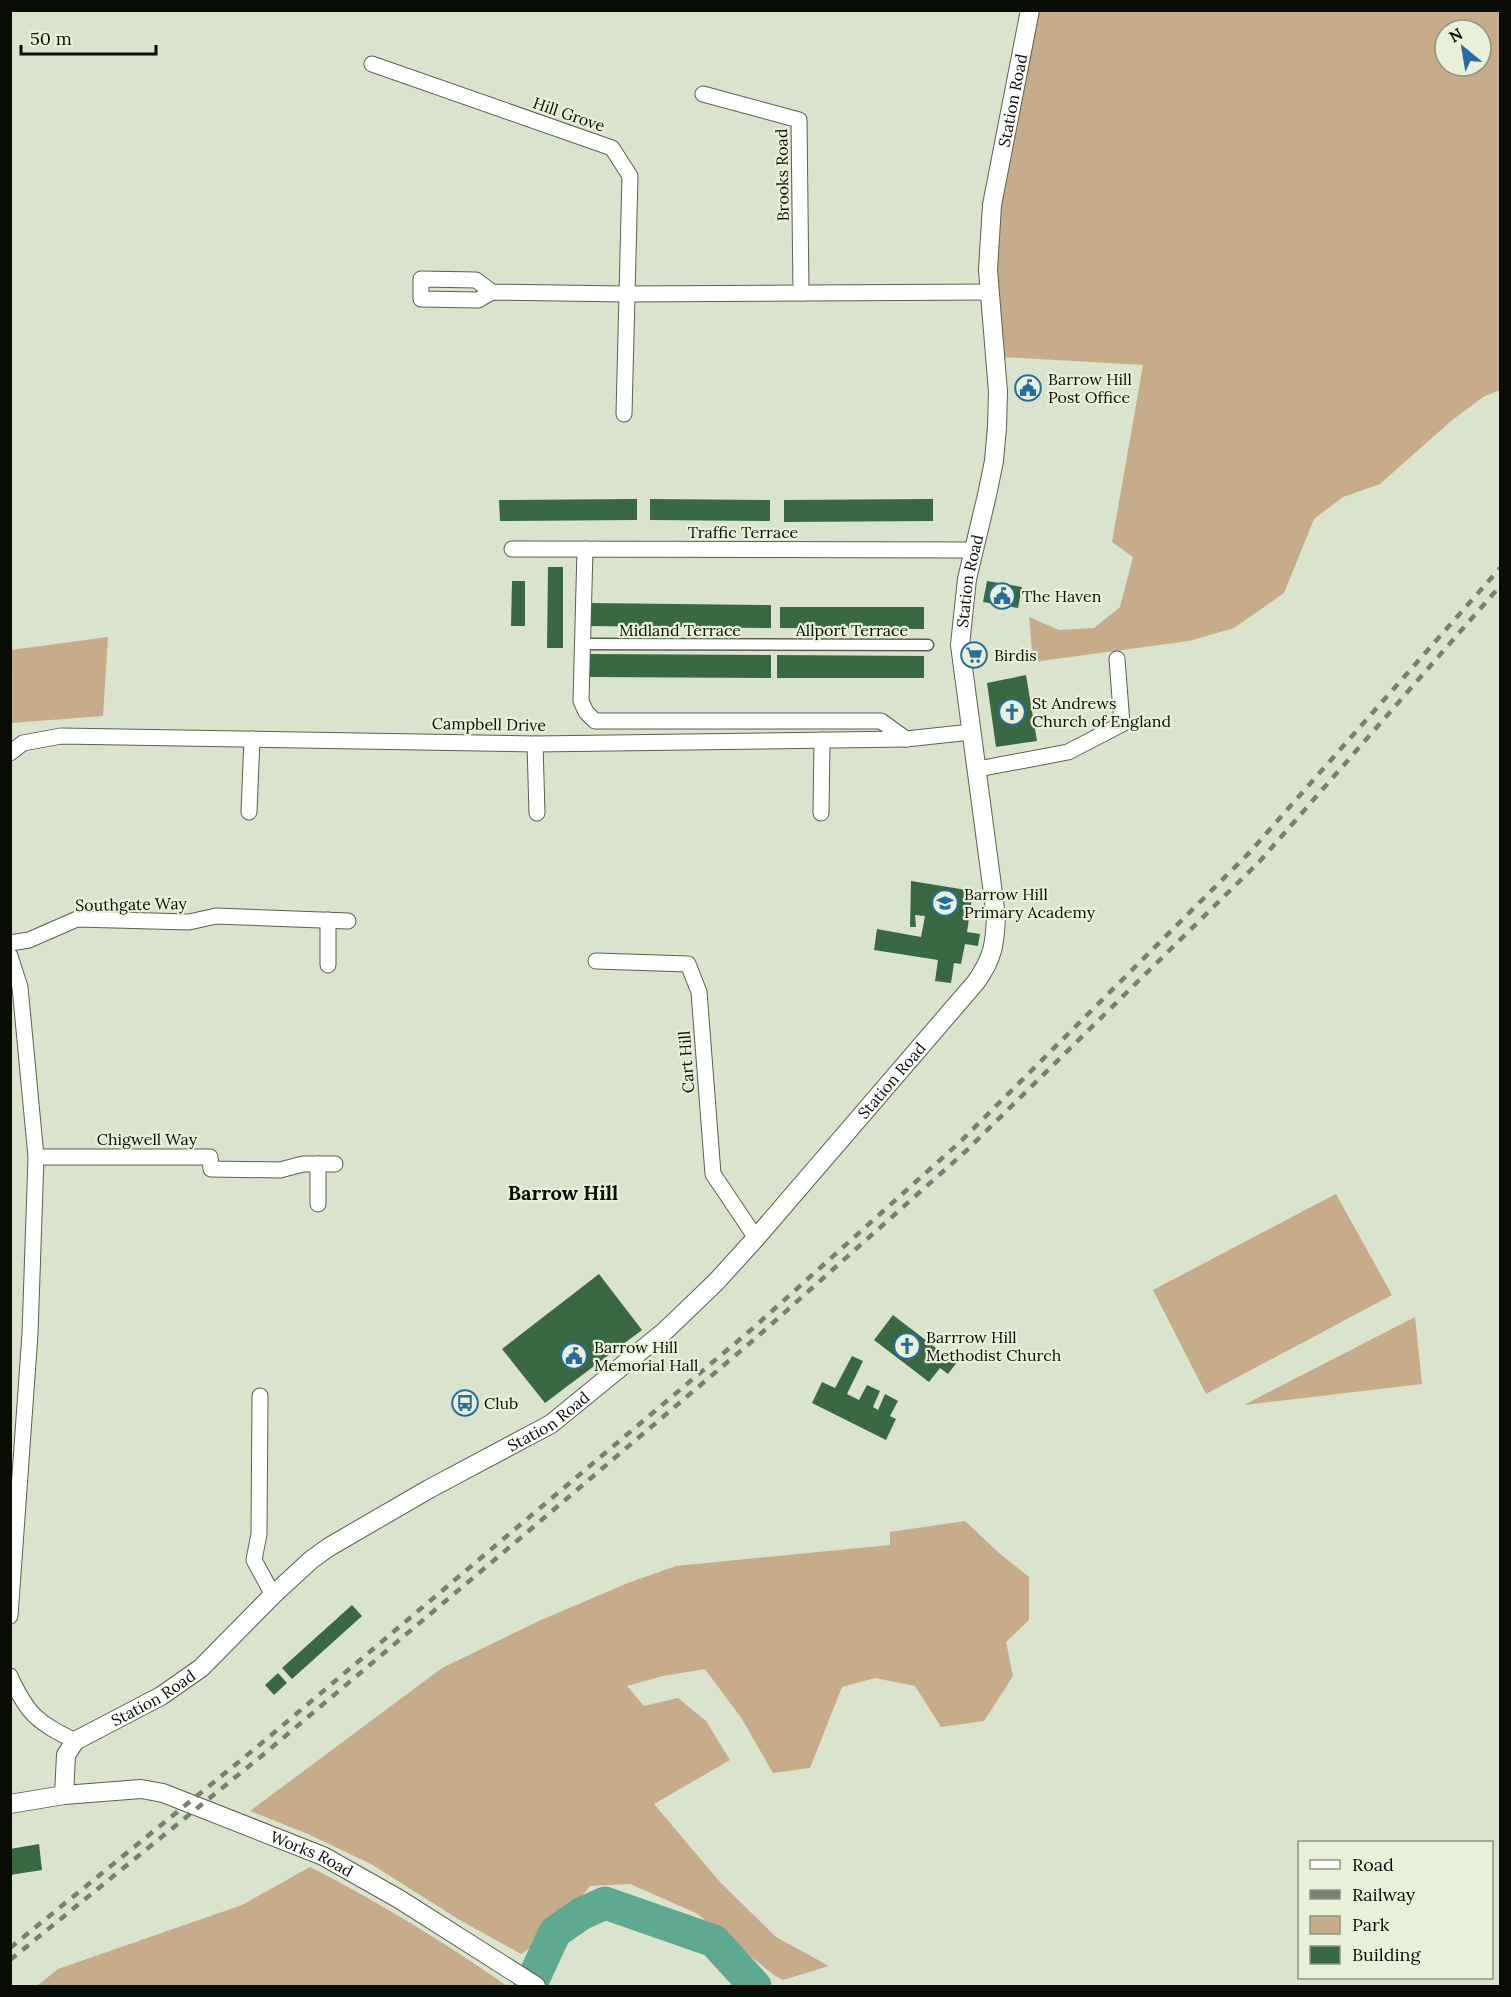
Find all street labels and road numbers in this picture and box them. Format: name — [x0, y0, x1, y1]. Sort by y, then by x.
street label: Station Road — [994, 52, 1031, 149]
street label: Hill Grove — [530, 92, 608, 136]
street label: Brooks Road — [771, 128, 793, 222]
street label: Traffic Terrace — [688, 522, 799, 542]
street label: Station Road — [952, 532, 987, 629]
street label: Midland Terrace — [619, 620, 741, 640]
street label: Allport Terrace — [795, 620, 908, 640]
street label: Campbell Drive — [432, 713, 547, 735]
street label: Southgate Way — [75, 893, 188, 915]
street label: Cart Hill — [674, 1030, 698, 1094]
street label: Station Road — [853, 1038, 930, 1123]
street label: Chigwell Way — [97, 1129, 198, 1149]
street label: Station Road — [504, 1387, 594, 1455]
street label: Station Road — [108, 1665, 199, 1730]
street label: Works Road — [267, 1826, 357, 1881]

